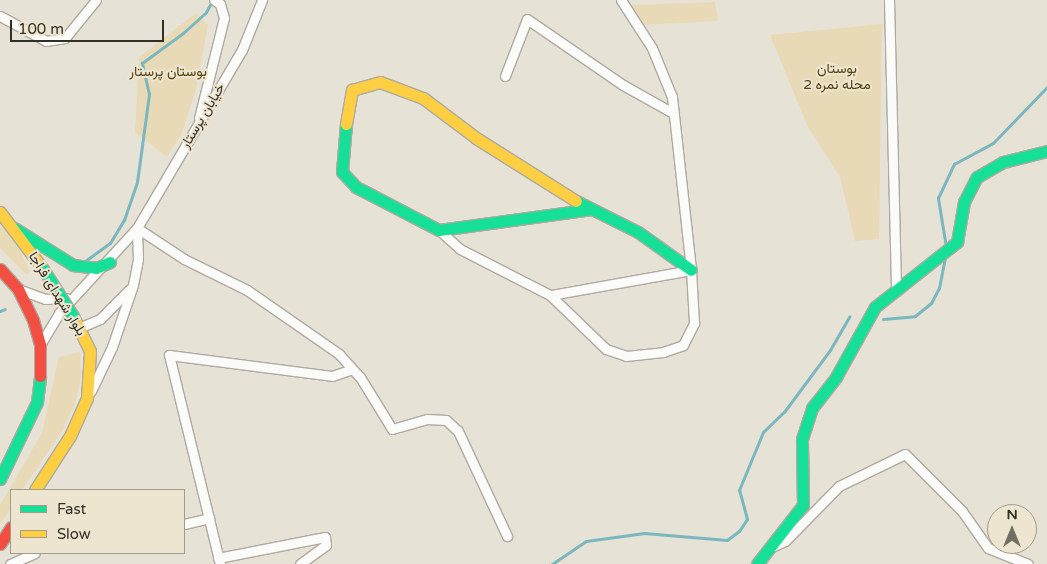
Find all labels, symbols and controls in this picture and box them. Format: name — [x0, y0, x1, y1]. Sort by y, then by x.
scale bar — [12, 10, 166, 42]
text: 100 m — [18, 20, 64, 38]
park label: بوستان محله نمره 2 — [803, 61, 871, 94]
park label: بوستان پرستار — [129, 64, 207, 80]
street label: خیابان پرستار — [177, 80, 229, 152]
street label: بلوار شهدای فراجا — [24, 249, 90, 339]
legend — [10, 489, 185, 554]
text: Fast — [57, 500, 86, 518]
north arrow — [987, 504, 1037, 554]
text: N — [1006, 506, 1018, 523]
text: Slow — [57, 525, 91, 543]

